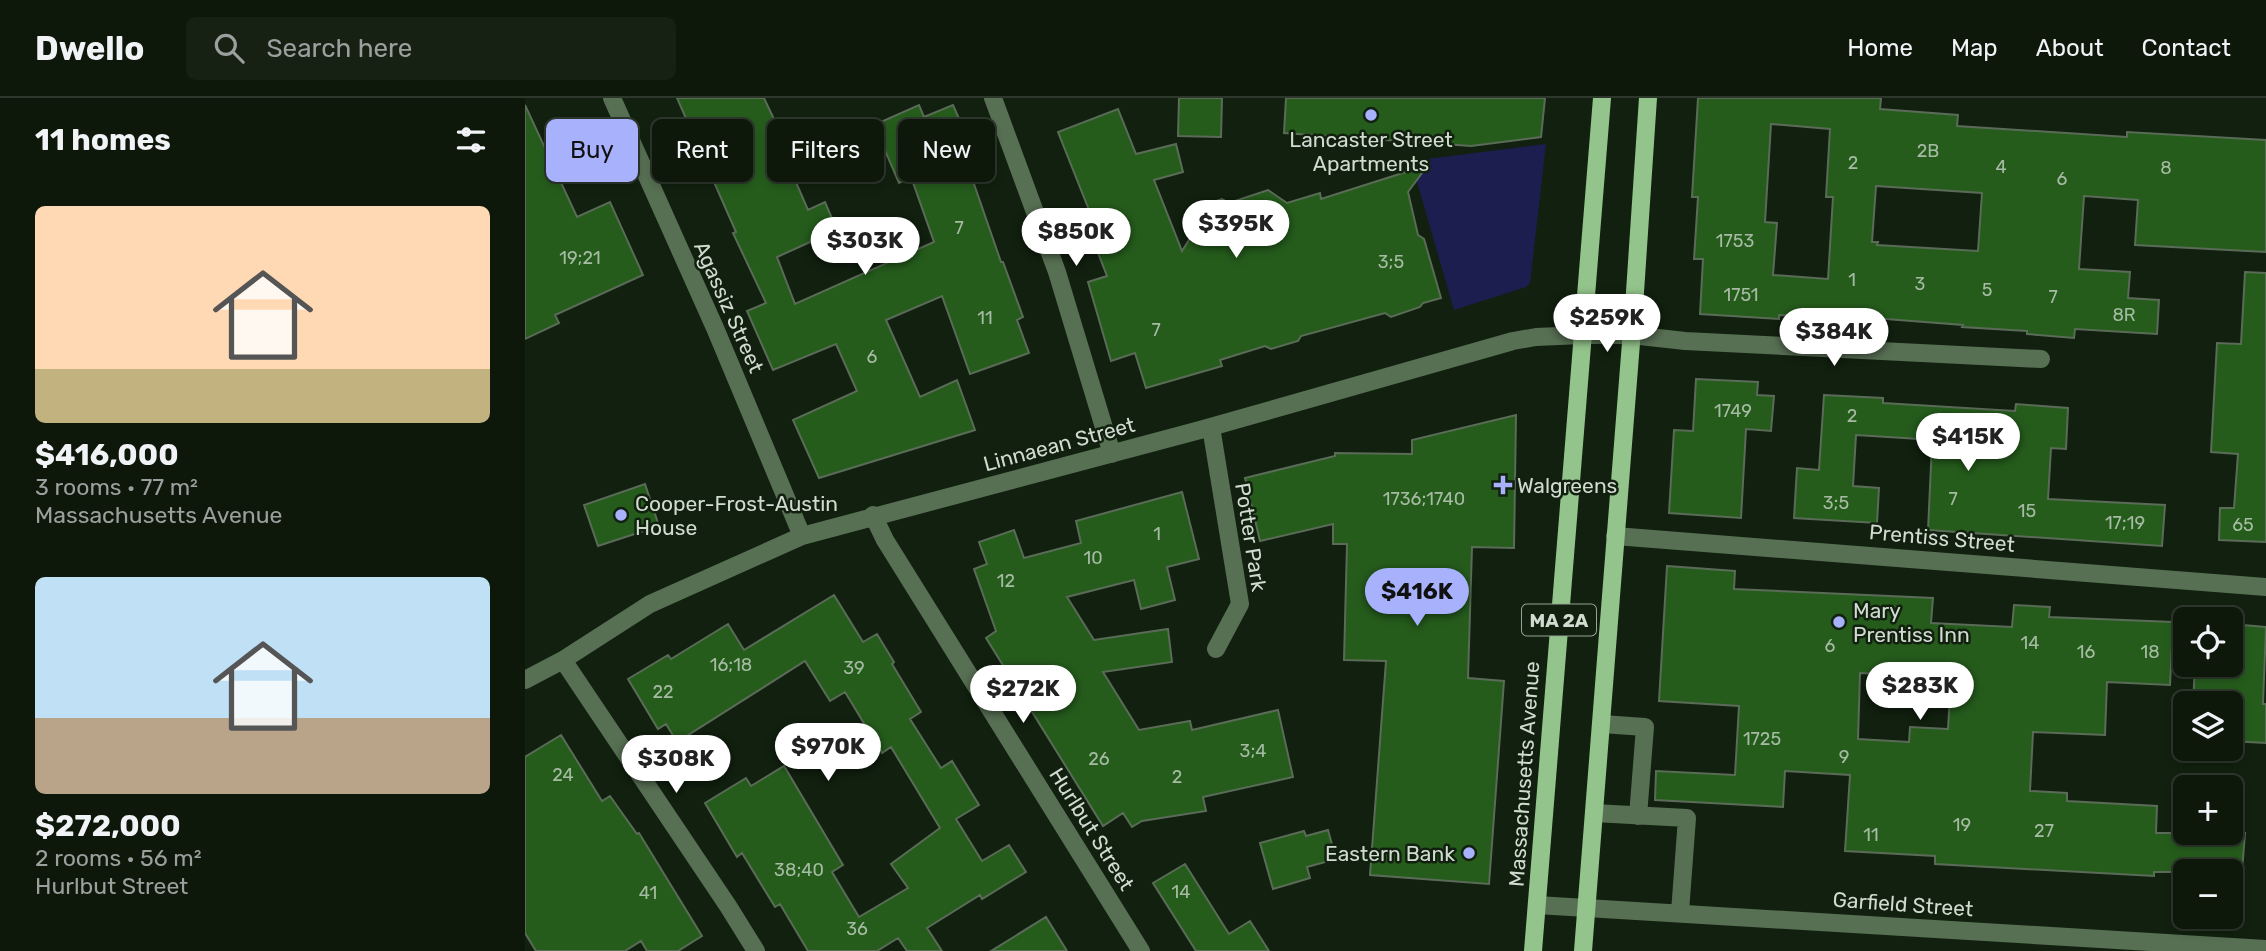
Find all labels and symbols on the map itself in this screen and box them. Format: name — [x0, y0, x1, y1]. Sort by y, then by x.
marker: Lancaster Street Apartments — [1363, 107, 1379, 123]
place label: Lancaster Street Apartments — [1289, 127, 1453, 176]
house number: 2B — [1917, 140, 1939, 162]
house number: 2 — [1848, 152, 1858, 174]
house number: 4 — [1995, 156, 2007, 178]
house number: 8 — [2160, 157, 2172, 179]
house number: 6 — [2057, 168, 2068, 190]
pin: $395K — [1187, 200, 1285, 260]
pin: $850K — [1027, 208, 1125, 268]
house number: 7 — [954, 217, 964, 239]
pin: $303K — [816, 218, 914, 277]
house number: 1753 — [1716, 230, 1754, 252]
street label: Agassiz Street — [689, 237, 769, 377]
house number: 19;21 — [559, 247, 601, 269]
house number: 3;5 — [1378, 251, 1404, 273]
house number: 1 — [1848, 269, 1856, 291]
house number: 3 — [1915, 273, 1925, 295]
house number: 5 — [1982, 279, 1992, 301]
house number: 1751 — [1723, 284, 1759, 306]
house number: 7 — [2048, 286, 2058, 308]
pin: $259K — [1558, 294, 1656, 354]
house number: 8R — [2112, 304, 2136, 326]
house number: 11 — [977, 307, 993, 329]
pin: $384K — [1785, 308, 1883, 368]
house number: 7 — [1151, 319, 1161, 341]
house number: 6 — [867, 346, 878, 368]
house number: 1749 — [1714, 400, 1752, 422]
house number: 2 — [1847, 405, 1857, 427]
street label: Linnaean Street — [980, 412, 1138, 476]
pin: $415K — [1919, 414, 2017, 473]
place label: Walgreens — [1517, 473, 1617, 498]
marker: Walgreens — [1495, 477, 1511, 493]
street label: Potter Park — [1230, 481, 1272, 593]
house number: 1736;1740 — [1383, 488, 1465, 510]
house number: 7 — [1948, 488, 1958, 510]
place label: Cooper-Frost-Austin House — [635, 491, 838, 540]
house number: 3;5 — [1823, 492, 1849, 514]
house number: 15 — [2018, 500, 2036, 522]
marker: Cooper-Frost-Austin House — [613, 507, 629, 523]
house number: 17;19 — [2105, 512, 2145, 534]
house number: 65 — [2232, 514, 2254, 536]
street label: Prentiss Street — [1868, 519, 2016, 557]
house number: 1 — [1153, 523, 1161, 545]
house number: 10 — [1083, 547, 1103, 569]
pin: $416K — [1368, 568, 1466, 628]
house number: 12 — [997, 570, 1015, 592]
place label: Mary Prentiss Inn — [1853, 598, 1970, 647]
road number: MA 2A — [1522, 604, 1596, 636]
marker: Mary Prentiss Inn — [1831, 614, 1847, 630]
house number: 14 — [2021, 632, 2039, 654]
house number: 6 — [1825, 635, 1836, 657]
house number: 16 — [2077, 641, 2095, 663]
house number: 18 — [2140, 641, 2160, 663]
house number: 16;18 — [710, 654, 752, 676]
house number: 39 — [843, 657, 865, 679]
street label: Massachusetts Avenue — [1504, 660, 1544, 888]
pin: $283K — [1871, 662, 1969, 722]
pin: $272K — [974, 666, 1072, 725]
house number: 22 — [652, 681, 674, 703]
pin: $970K — [779, 724, 877, 783]
house number: 1725 — [1743, 728, 1781, 750]
pin: $308K — [627, 736, 725, 795]
house number: 3;4 — [1240, 740, 1266, 762]
house number: 9 — [1839, 746, 1849, 768]
house number: 26 — [1088, 748, 1110, 770]
street label: Hurlbut Street — [1044, 763, 1140, 895]
house number: 24 — [552, 764, 574, 786]
house number: 2 — [1172, 766, 1182, 788]
house number: 19 — [1953, 814, 1971, 836]
house number: 27 — [2034, 820, 2054, 842]
house number: 11 — [1863, 824, 1879, 846]
place label: Eastern Bank — [1325, 841, 1455, 866]
marker: Eastern Bank — [1461, 845, 1477, 861]
house number: 38;40 — [774, 859, 824, 881]
house number: 14 — [1172, 881, 1190, 903]
house number: 41 — [639, 882, 657, 904]
street label: Garfield Street — [1832, 887, 1974, 921]
house number: 36 — [846, 918, 868, 940]

